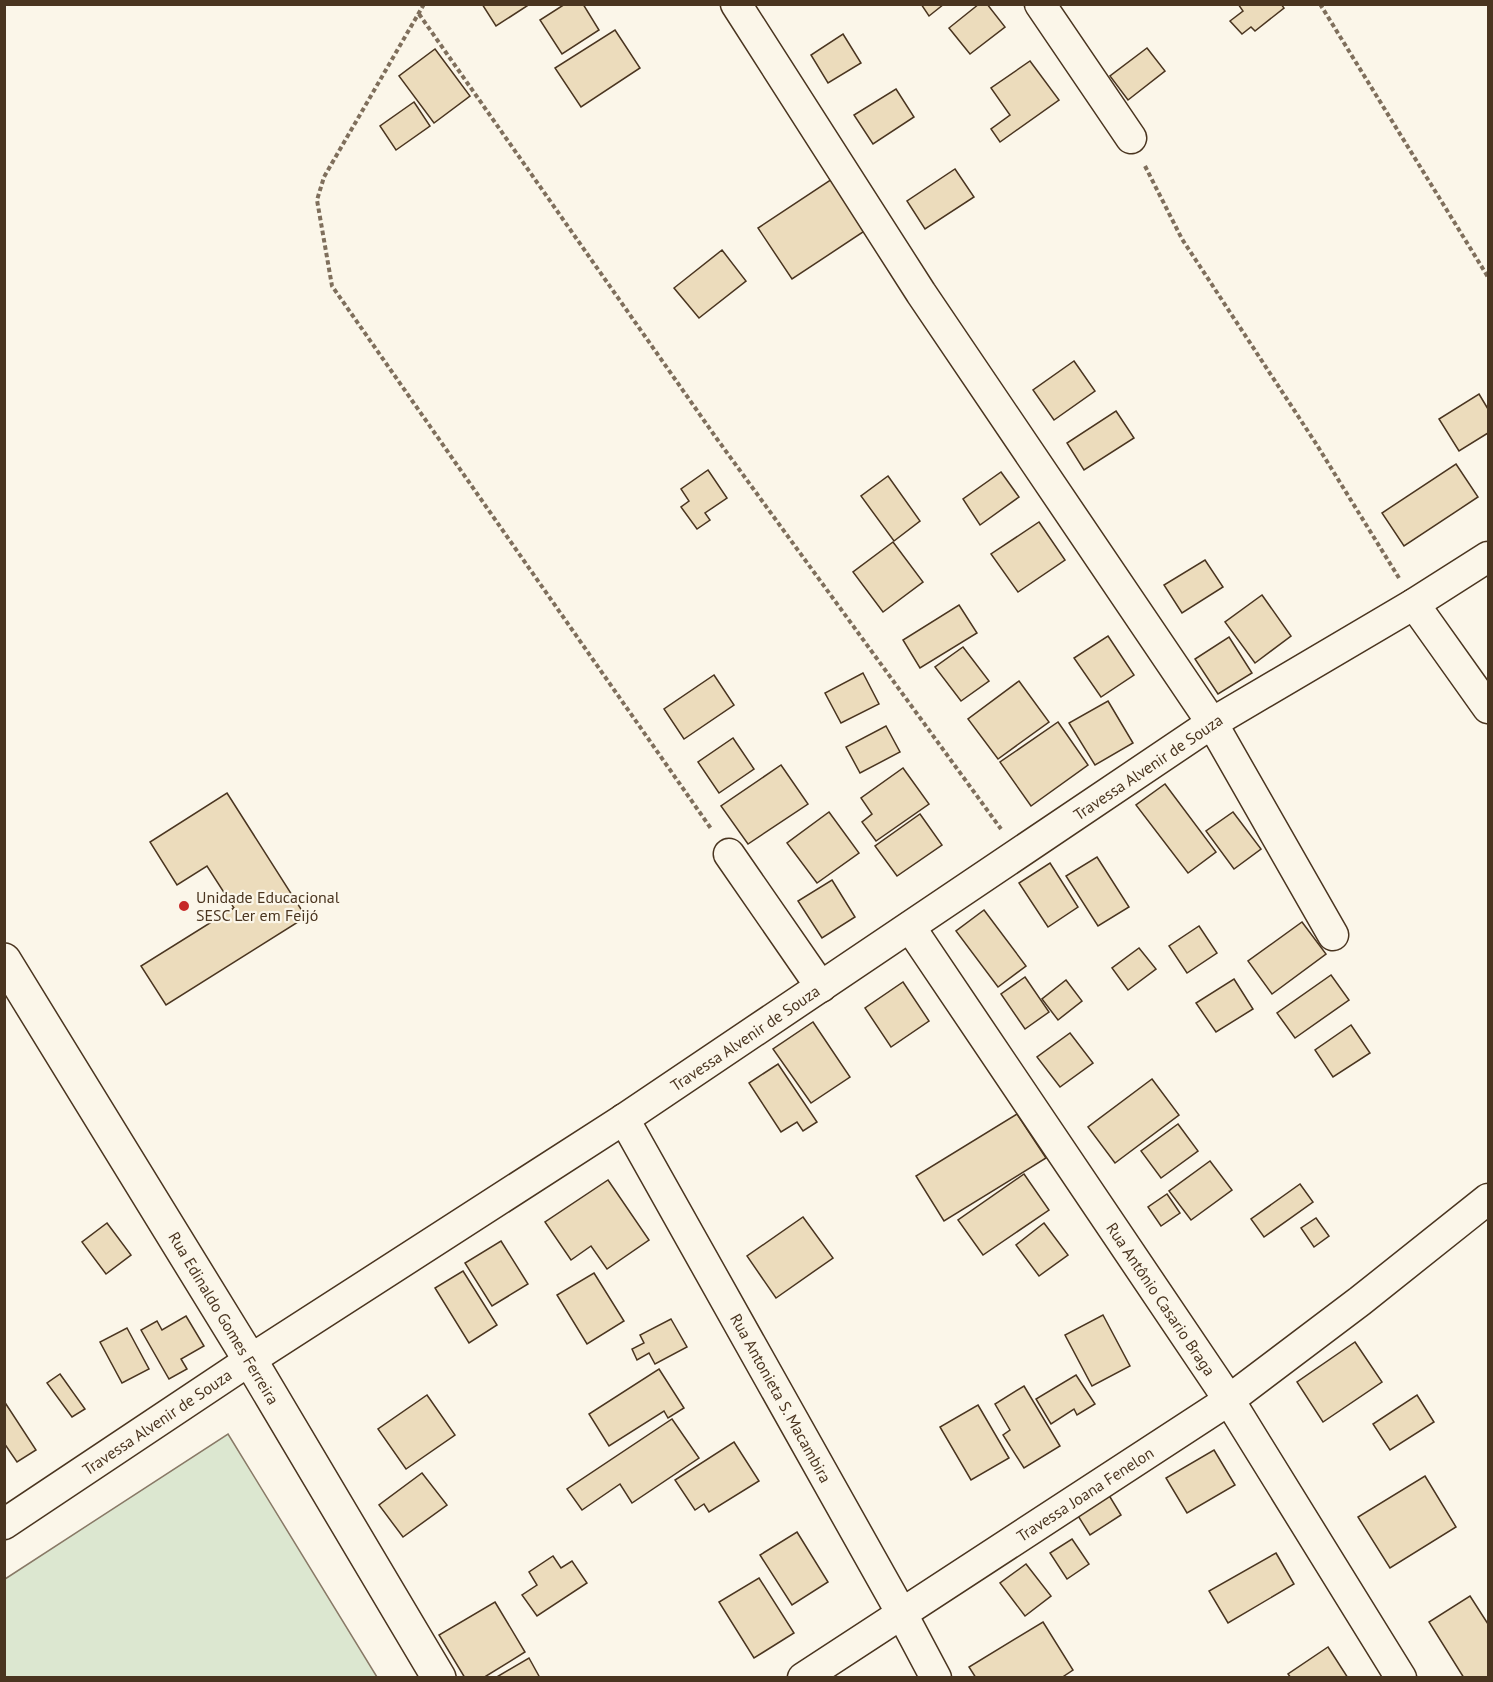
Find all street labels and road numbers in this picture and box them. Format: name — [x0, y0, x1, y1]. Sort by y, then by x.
street label: Travessa Alvenir de Souza — [1070, 710, 1226, 824]
street label: Travessa Alvenir de Souza — [667, 981, 823, 1095]
street label: Rua Antônio Casario Braga — [1102, 1218, 1220, 1380]
street label: Rua Edinaldo Gomes Ferreira — [164, 1228, 284, 1408]
street label: Rua Antonieta S. Macambira — [726, 1310, 836, 1486]
street label: Travessa Alvenir de Souza — [79, 1365, 235, 1479]
street label: Travessa Joana Fenelon — [1013, 1442, 1157, 1546]

